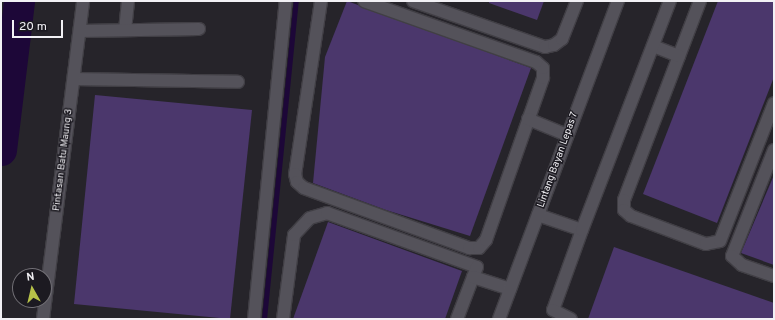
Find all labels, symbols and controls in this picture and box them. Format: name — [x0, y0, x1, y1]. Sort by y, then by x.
scale bar — [14, 12, 65, 38]
text: 20 m — [19, 19, 47, 35]
street label: Pintasan Batu Maung 3 — [51, 108, 75, 212]
street label: Lintang Bayan Lepas 7 — [535, 110, 581, 210]
north arrow — [12, 268, 52, 308]
text: N — [26, 270, 35, 285]

